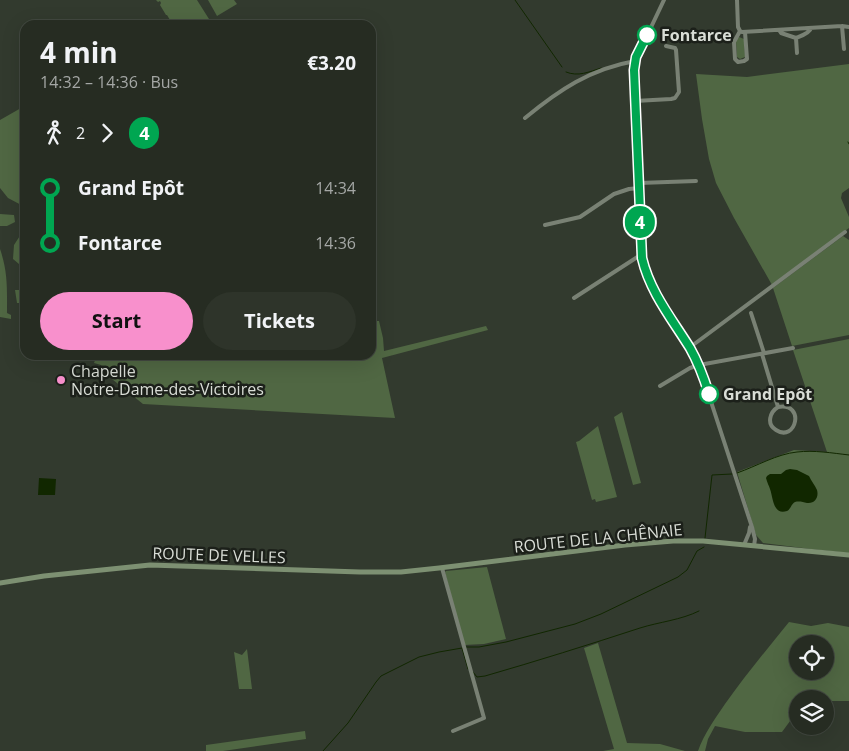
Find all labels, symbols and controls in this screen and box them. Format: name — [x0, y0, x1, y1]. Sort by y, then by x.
place label: Fontarce — [661, 24, 732, 46]
marker: Fontarce — [637, 25, 657, 45]
text: 4 min — [40, 33, 118, 71]
text: €3.20 — [307, 50, 356, 76]
text: 14:32 – 14:36 · Bus — [40, 71, 178, 93]
icon: walk — [40, 119, 68, 147]
icon: forward — [93, 119, 121, 147]
text: 4 — [139, 121, 149, 145]
text: 2 — [76, 122, 85, 144]
text: Grand Epôt — [78, 175, 184, 201]
text: 14:34 — [315, 177, 356, 199]
line badge: 4 — [624, 206, 656, 238]
text: 4 — [635, 210, 645, 234]
text: Fontarce — [78, 230, 162, 256]
text: 14:36 — [315, 232, 356, 254]
button: Start — [40, 292, 193, 350]
button: Tickets — [203, 292, 356, 350]
place label: Chapelle Notre-Dame-des-Victoires — [71, 360, 264, 400]
marker: Chapelle Notre-Dame-des-Victoires — [55, 374, 67, 386]
place label: Grand Epôt — [723, 383, 812, 405]
marker: Grand Epôt — [699, 384, 719, 404]
street label: ROUTE DE LA CHÊNAIE — [513, 518, 683, 558]
street label: ROUTE DE VELLES — [152, 542, 286, 568]
map controls — [789, 635, 834, 735]
button: locate — [789, 635, 834, 680]
button: layers — [789, 690, 834, 735]

